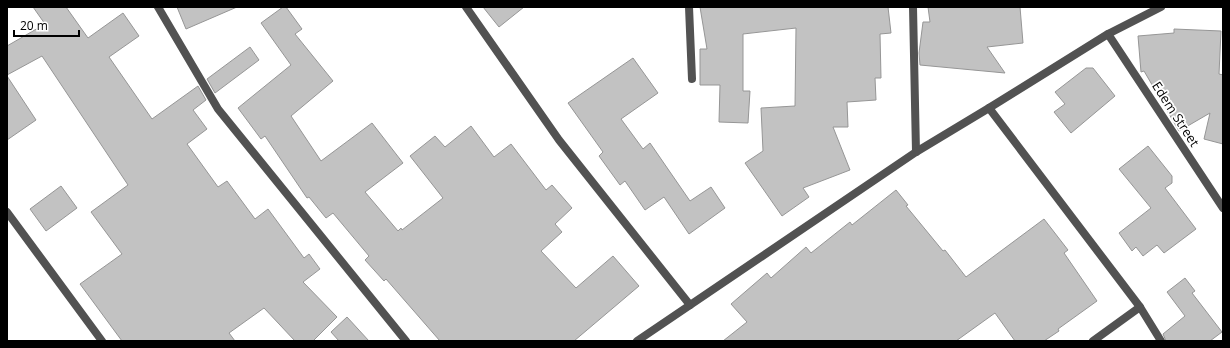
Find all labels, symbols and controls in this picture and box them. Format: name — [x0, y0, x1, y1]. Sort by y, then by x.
scale bar — [14, 12, 79, 38]
text: 20 m — [20, 17, 48, 34]
street label: Edem Street — [1148, 78, 1204, 150]

